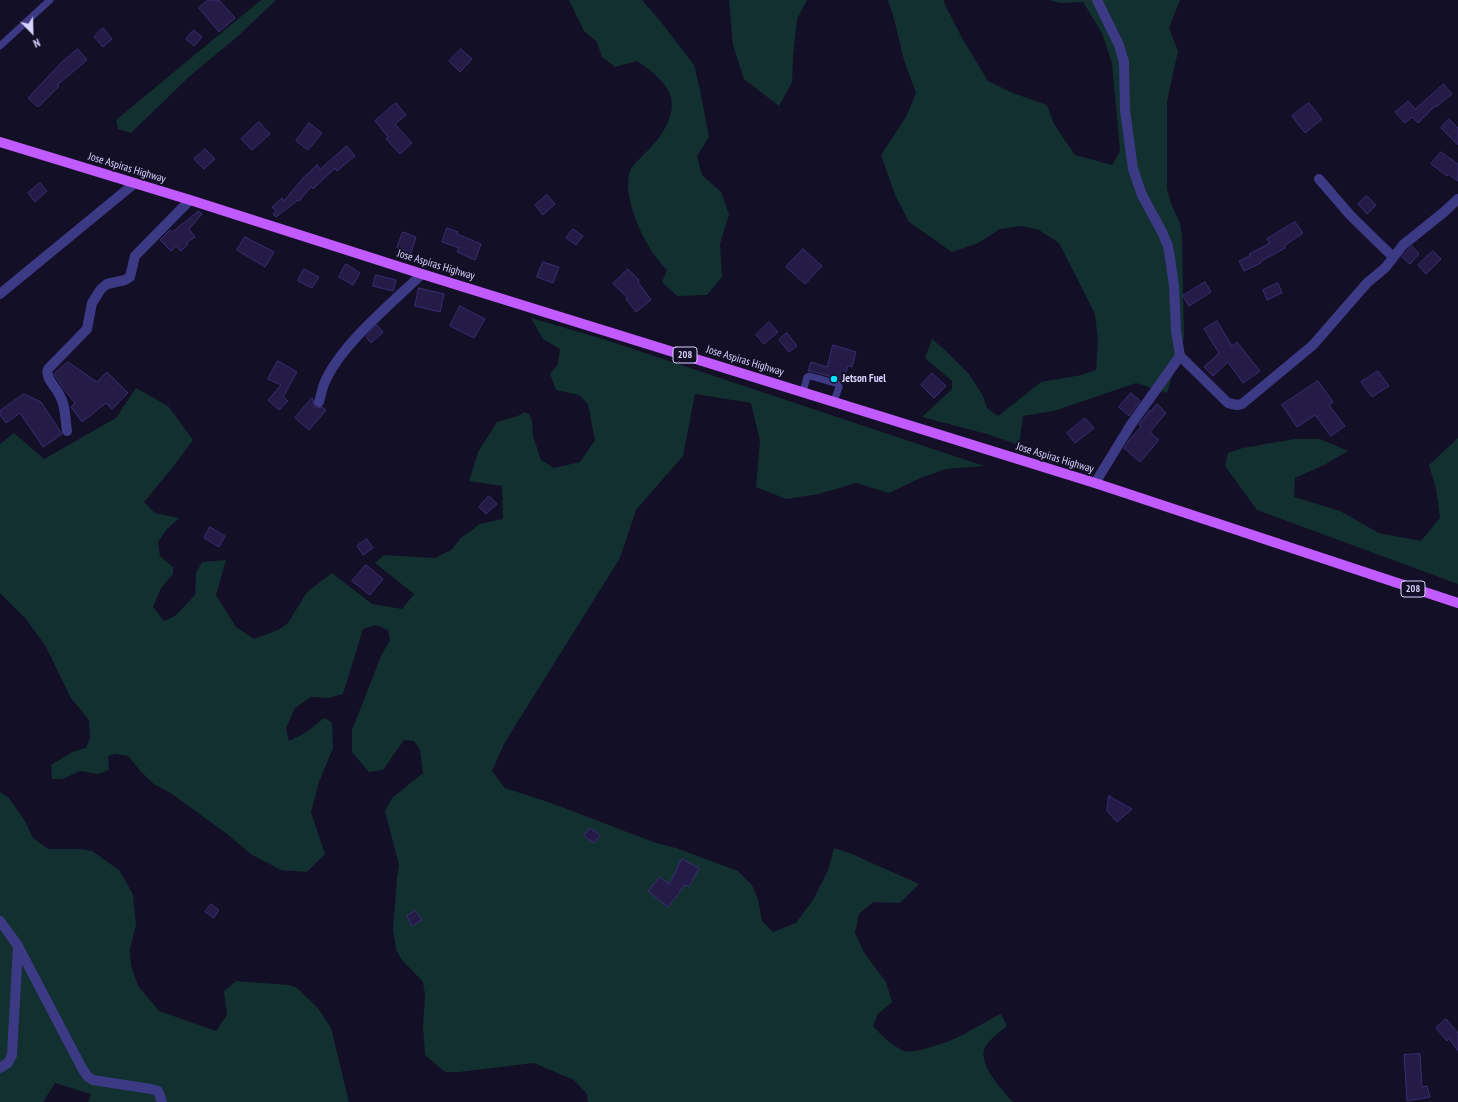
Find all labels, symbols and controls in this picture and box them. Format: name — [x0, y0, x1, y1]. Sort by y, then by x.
north arrow — [12, 12, 52, 52]
text: N — [31, 35, 42, 51]
street label: Jose Aspiras Highway — [87, 150, 167, 186]
street label: Jose Aspiras Highway — [396, 247, 476, 283]
street label: Jose Aspiras Highway — [705, 343, 785, 379]
road number: 208 — [673, 347, 697, 363]
place label: Jetson Fuel — [842, 372, 886, 386]
marker: Jetson Fuel — [829, 374, 839, 384]
street label: Jose Aspiras Highway — [1015, 440, 1095, 476]
road number: 208 — [1401, 581, 1425, 597]

